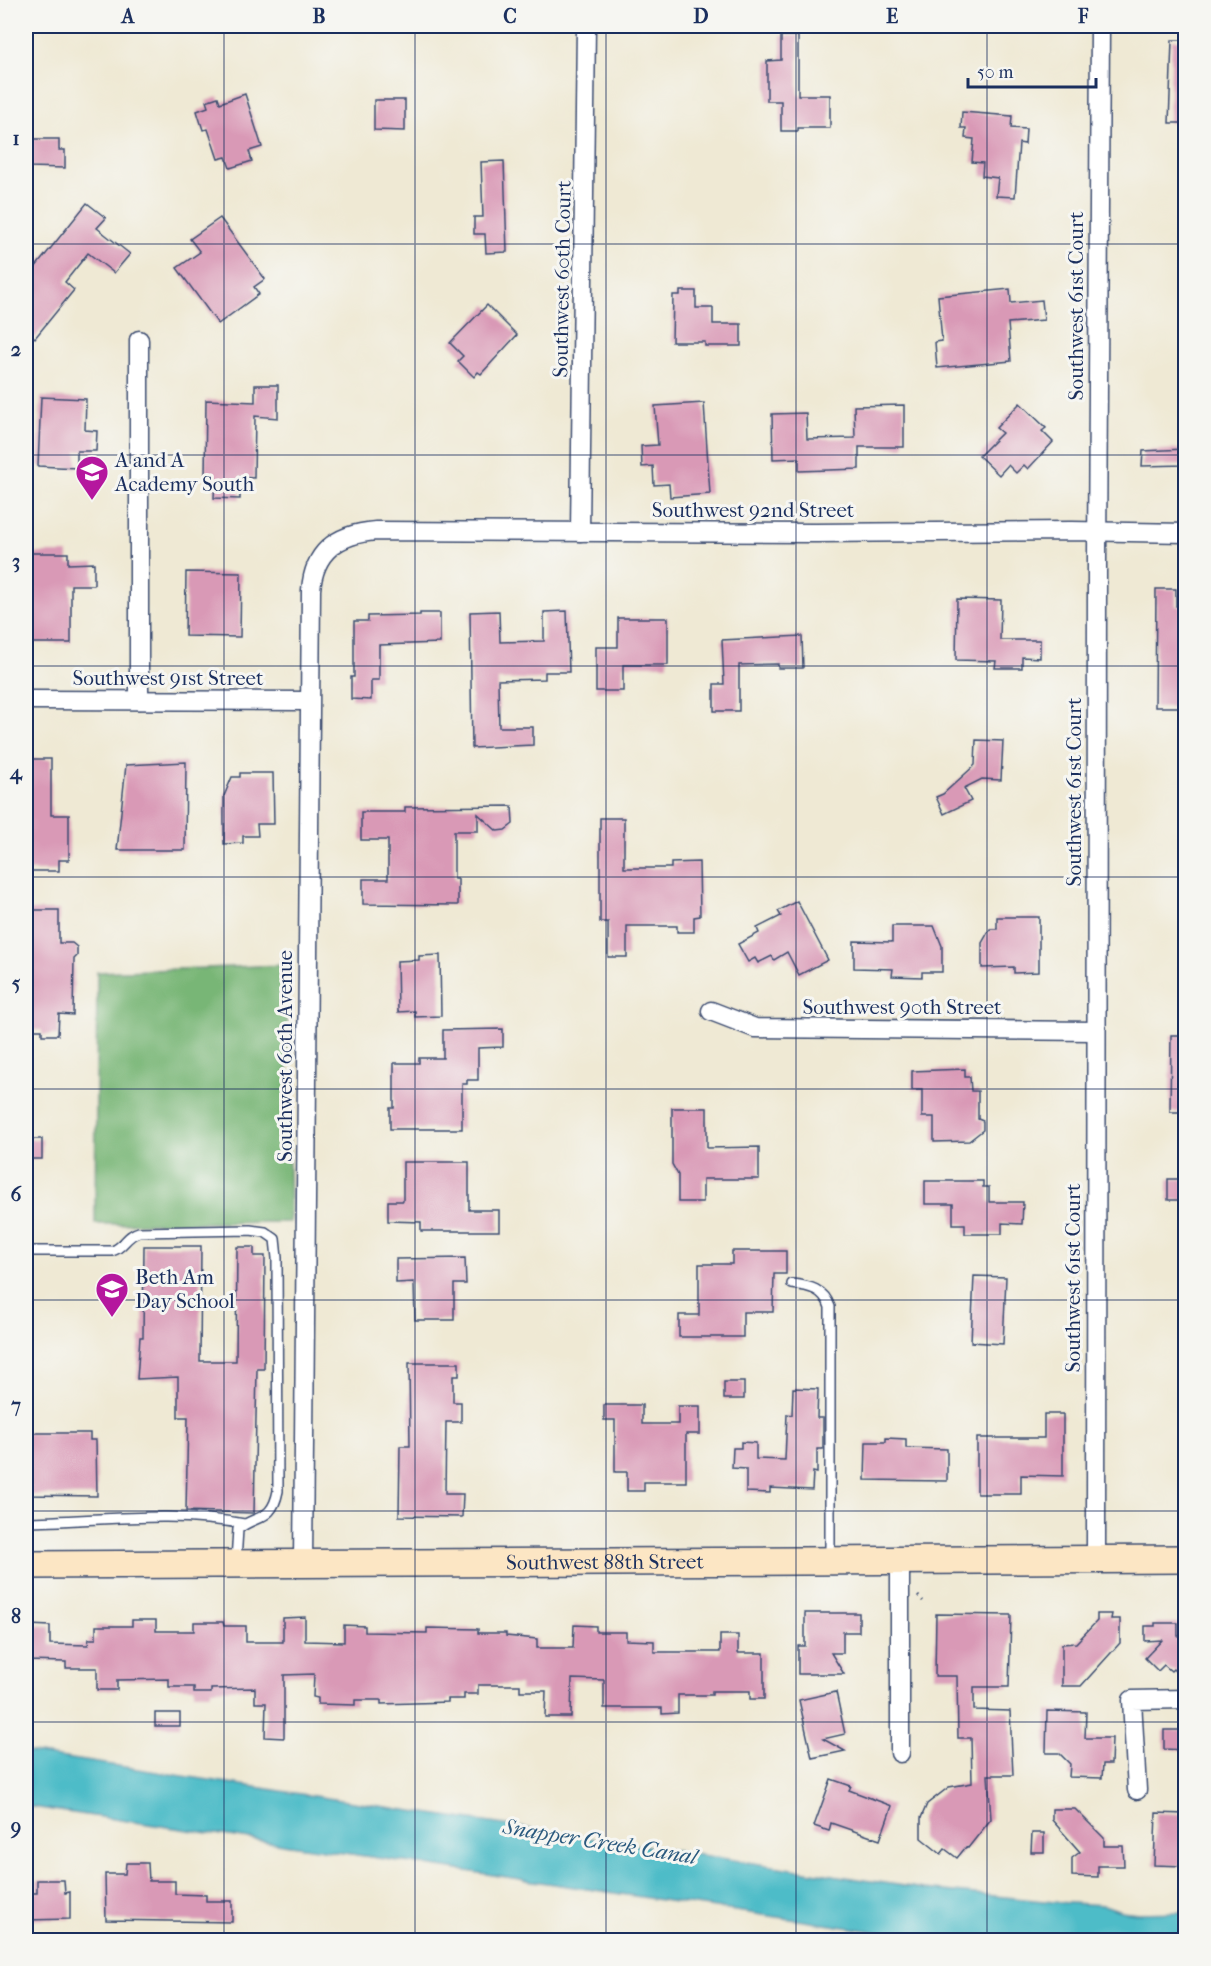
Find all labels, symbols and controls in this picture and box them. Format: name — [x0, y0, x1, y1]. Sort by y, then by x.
text: A — [120, 5, 136, 28]
text: B — [312, 5, 326, 28]
text: C — [503, 5, 517, 28]
text: D — [693, 5, 709, 28]
text: E — [886, 5, 898, 28]
text: F — [1077, 5, 1089, 28]
scale bar — [968, 51, 1096, 89]
text: 50 m — [977, 62, 1014, 83]
text: 1 — [12, 127, 20, 150]
street label: Southwest 60th Court — [548, 180, 576, 378]
street label: Southwest 61st Court — [1064, 211, 1088, 400]
text: 2 — [11, 338, 21, 361]
place label: A and A Academy South — [114, 448, 255, 496]
school or university icon: A and A Academy South — [74, 454, 110, 501]
street label: Southwest 92nd Street — [652, 498, 855, 522]
text: 3 — [12, 550, 20, 573]
street label: Southwest 91st Street — [72, 666, 264, 690]
street label: Southwest 61st Court — [1062, 697, 1086, 886]
text: 4 — [9, 761, 23, 785]
street label: Southwest 60th Avenue — [273, 950, 297, 1162]
text: 5 — [12, 972, 21, 995]
street label: Southwest 90th Street — [802, 995, 1002, 1019]
text: 6 — [11, 1183, 23, 1206]
street label: Southwest 61st Court — [1061, 1183, 1085, 1372]
place label: Beth Am Day School — [135, 1265, 235, 1313]
school or university icon: Beth Am Day School — [94, 1271, 130, 1318]
text: 7 — [10, 1394, 21, 1417]
street label: Southwest 88th Street — [506, 1549, 704, 1575]
text: 8 — [11, 1605, 21, 1628]
water label: Snapper Creek Canal — [500, 1814, 701, 1871]
text: 9 — [10, 1816, 21, 1839]

